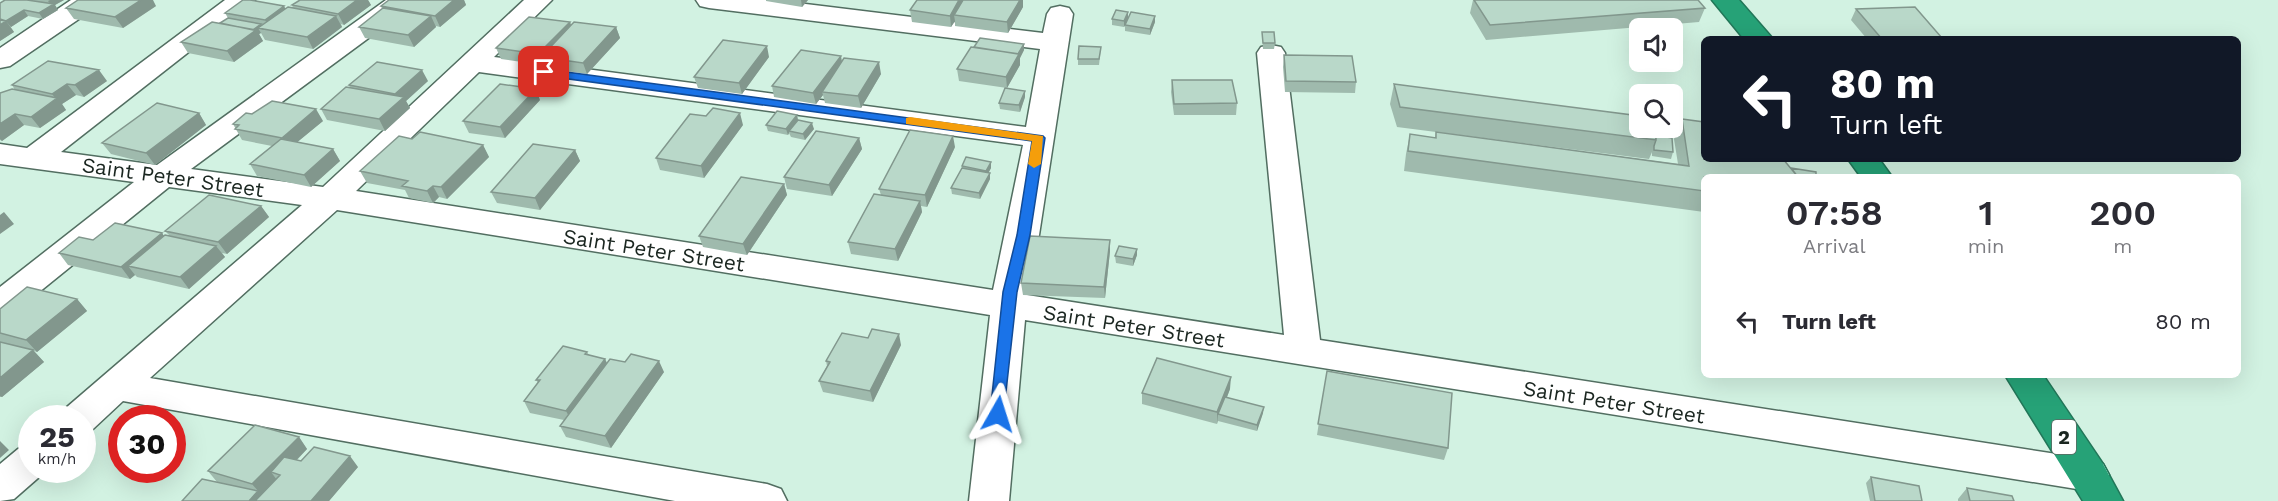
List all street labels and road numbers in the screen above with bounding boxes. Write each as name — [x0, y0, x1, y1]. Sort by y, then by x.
street label: Saint Peter Street — [80, 152, 266, 202]
street label: Saint Peter Street — [562, 223, 747, 277]
street label: Saint Peter Street — [1042, 299, 1227, 353]
street label: Saint Peter Street — [1522, 375, 1707, 429]
road number: 2 — [2052, 420, 2076, 454]

